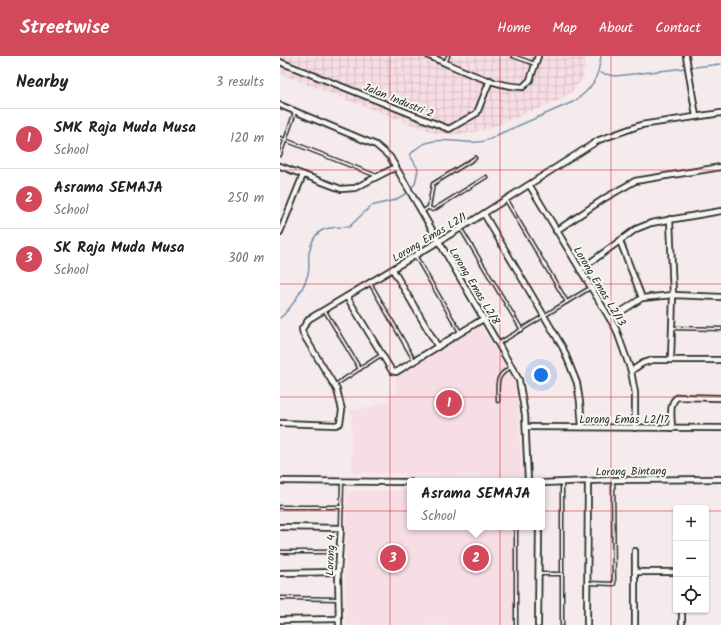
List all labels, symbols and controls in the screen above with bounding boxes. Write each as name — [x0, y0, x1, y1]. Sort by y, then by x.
text: Streetwise — [20, 13, 110, 43]
text: Home — [497, 17, 531, 39]
text: Map — [553, 17, 577, 39]
text: About — [599, 17, 633, 39]
text: Contact — [655, 17, 701, 39]
text: Nearby — [16, 69, 68, 96]
text: 3 results — [216, 72, 264, 93]
street label: Jalan Industri 2 — [361, 79, 437, 123]
text: SMK Raja Muda Musa — [54, 116, 196, 140]
text: 1 — [27, 128, 31, 149]
text: 120 m — [230, 128, 264, 149]
text: School — [54, 140, 89, 161]
text: Asrama SEMAJA — [54, 176, 163, 200]
text: 2 — [25, 188, 33, 209]
text: 250 m — [227, 188, 264, 209]
text: School — [54, 200, 89, 221]
street label: Lorong Emas L2/1 — [389, 208, 470, 267]
text: SK Raja Muda Musa — [54, 236, 185, 260]
street label: Lorong Emas L2/13 — [568, 243, 630, 330]
street label: Lorong Emas L2/8 — [444, 244, 505, 329]
text: 3 — [25, 248, 33, 269]
text: 300 m — [228, 248, 264, 269]
text: School — [54, 260, 89, 281]
your location — [531, 365, 551, 385]
pin: 1 — [436, 388, 462, 418]
street label: Lorong Emas L2/17 — [579, 411, 670, 429]
street label: Lorong Bintang — [595, 462, 667, 482]
popup — [407, 478, 545, 530]
text: Asrama SEMAJA — [421, 482, 531, 506]
map controls — [673, 505, 709, 613]
button: + — [673, 505, 709, 541]
text: School — [421, 506, 456, 527]
street label: Lorong 4 — [321, 534, 341, 576]
button: − — [673, 541, 709, 577]
pin: 3 — [380, 543, 406, 573]
pin: 2 — [463, 543, 489, 573]
button: locate — [673, 577, 709, 613]

